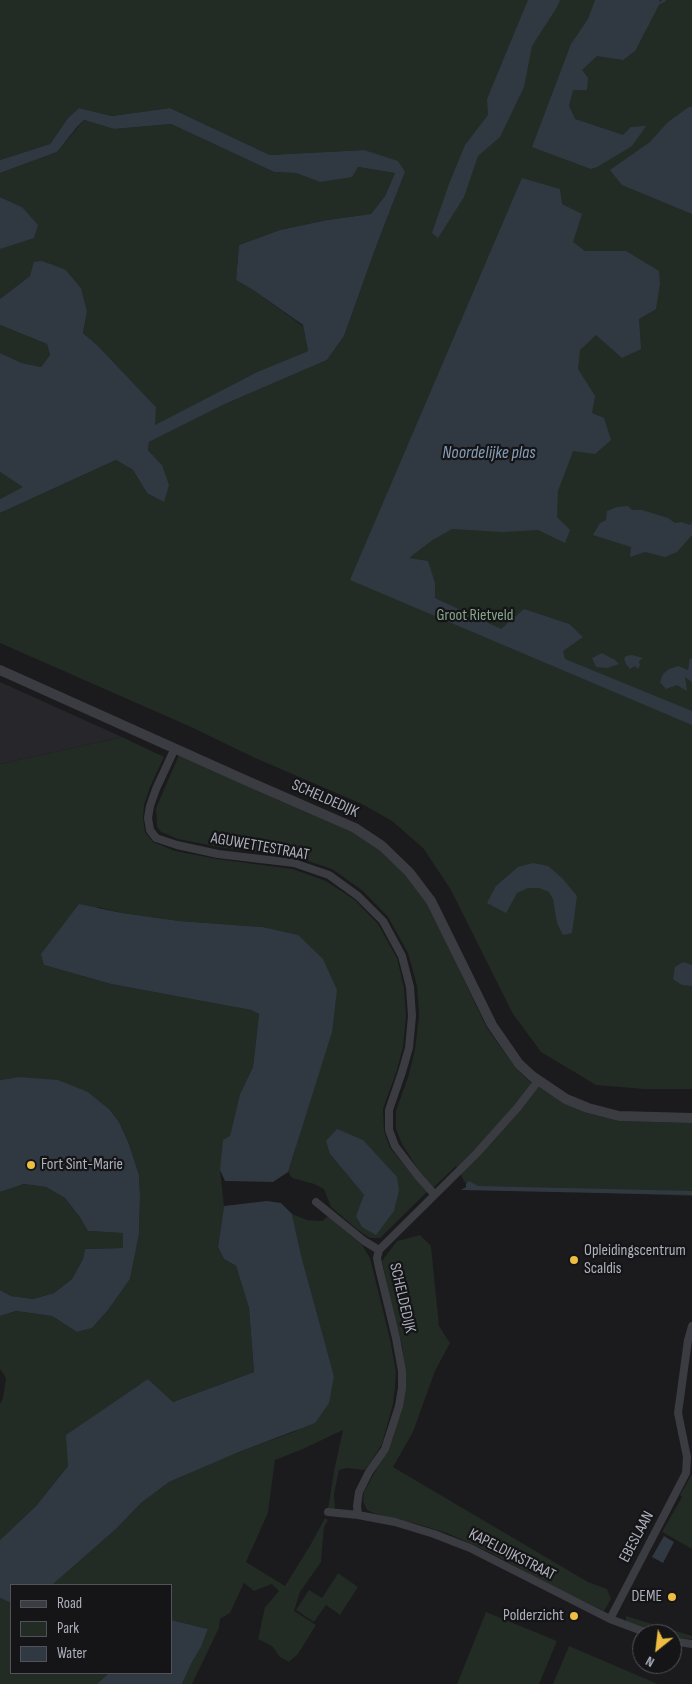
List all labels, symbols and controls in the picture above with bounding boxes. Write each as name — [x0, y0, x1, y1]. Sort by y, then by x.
water label: Noordelijke plas — [442, 442, 536, 464]
park label: Groot Rietveld — [437, 606, 513, 626]
street label: SCHELDEDIJK — [289, 776, 361, 822]
street label: AGUWETTESTRAAT — [209, 829, 311, 865]
place label: Fort Sint-Marie — [41, 1155, 123, 1175]
marker: Fort Sint-Marie — [25, 1159, 37, 1171]
place label: Opleidingscentrum Scaldis — [584, 1241, 686, 1279]
marker: Opleidingscentrum Scaldis — [568, 1254, 580, 1266]
street label: SCHELDEDIJK — [385, 1261, 419, 1335]
street label: EBESLAAN — [616, 1508, 658, 1566]
street label: KAPELDIJKSTRAAT — [465, 1525, 559, 1585]
legend — [10, 1584, 172, 1674]
place label: DEME — [631, 1587, 662, 1607]
marker: DEME — [666, 1591, 678, 1603]
text: Road — [57, 1594, 82, 1613]
place label: Polderzicht — [503, 1606, 564, 1626]
marker: Polderzicht — [568, 1610, 580, 1622]
text: Park — [57, 1619, 79, 1638]
north arrow — [632, 1624, 682, 1674]
text: Water — [57, 1644, 87, 1663]
text: N — [643, 1652, 657, 1671]

